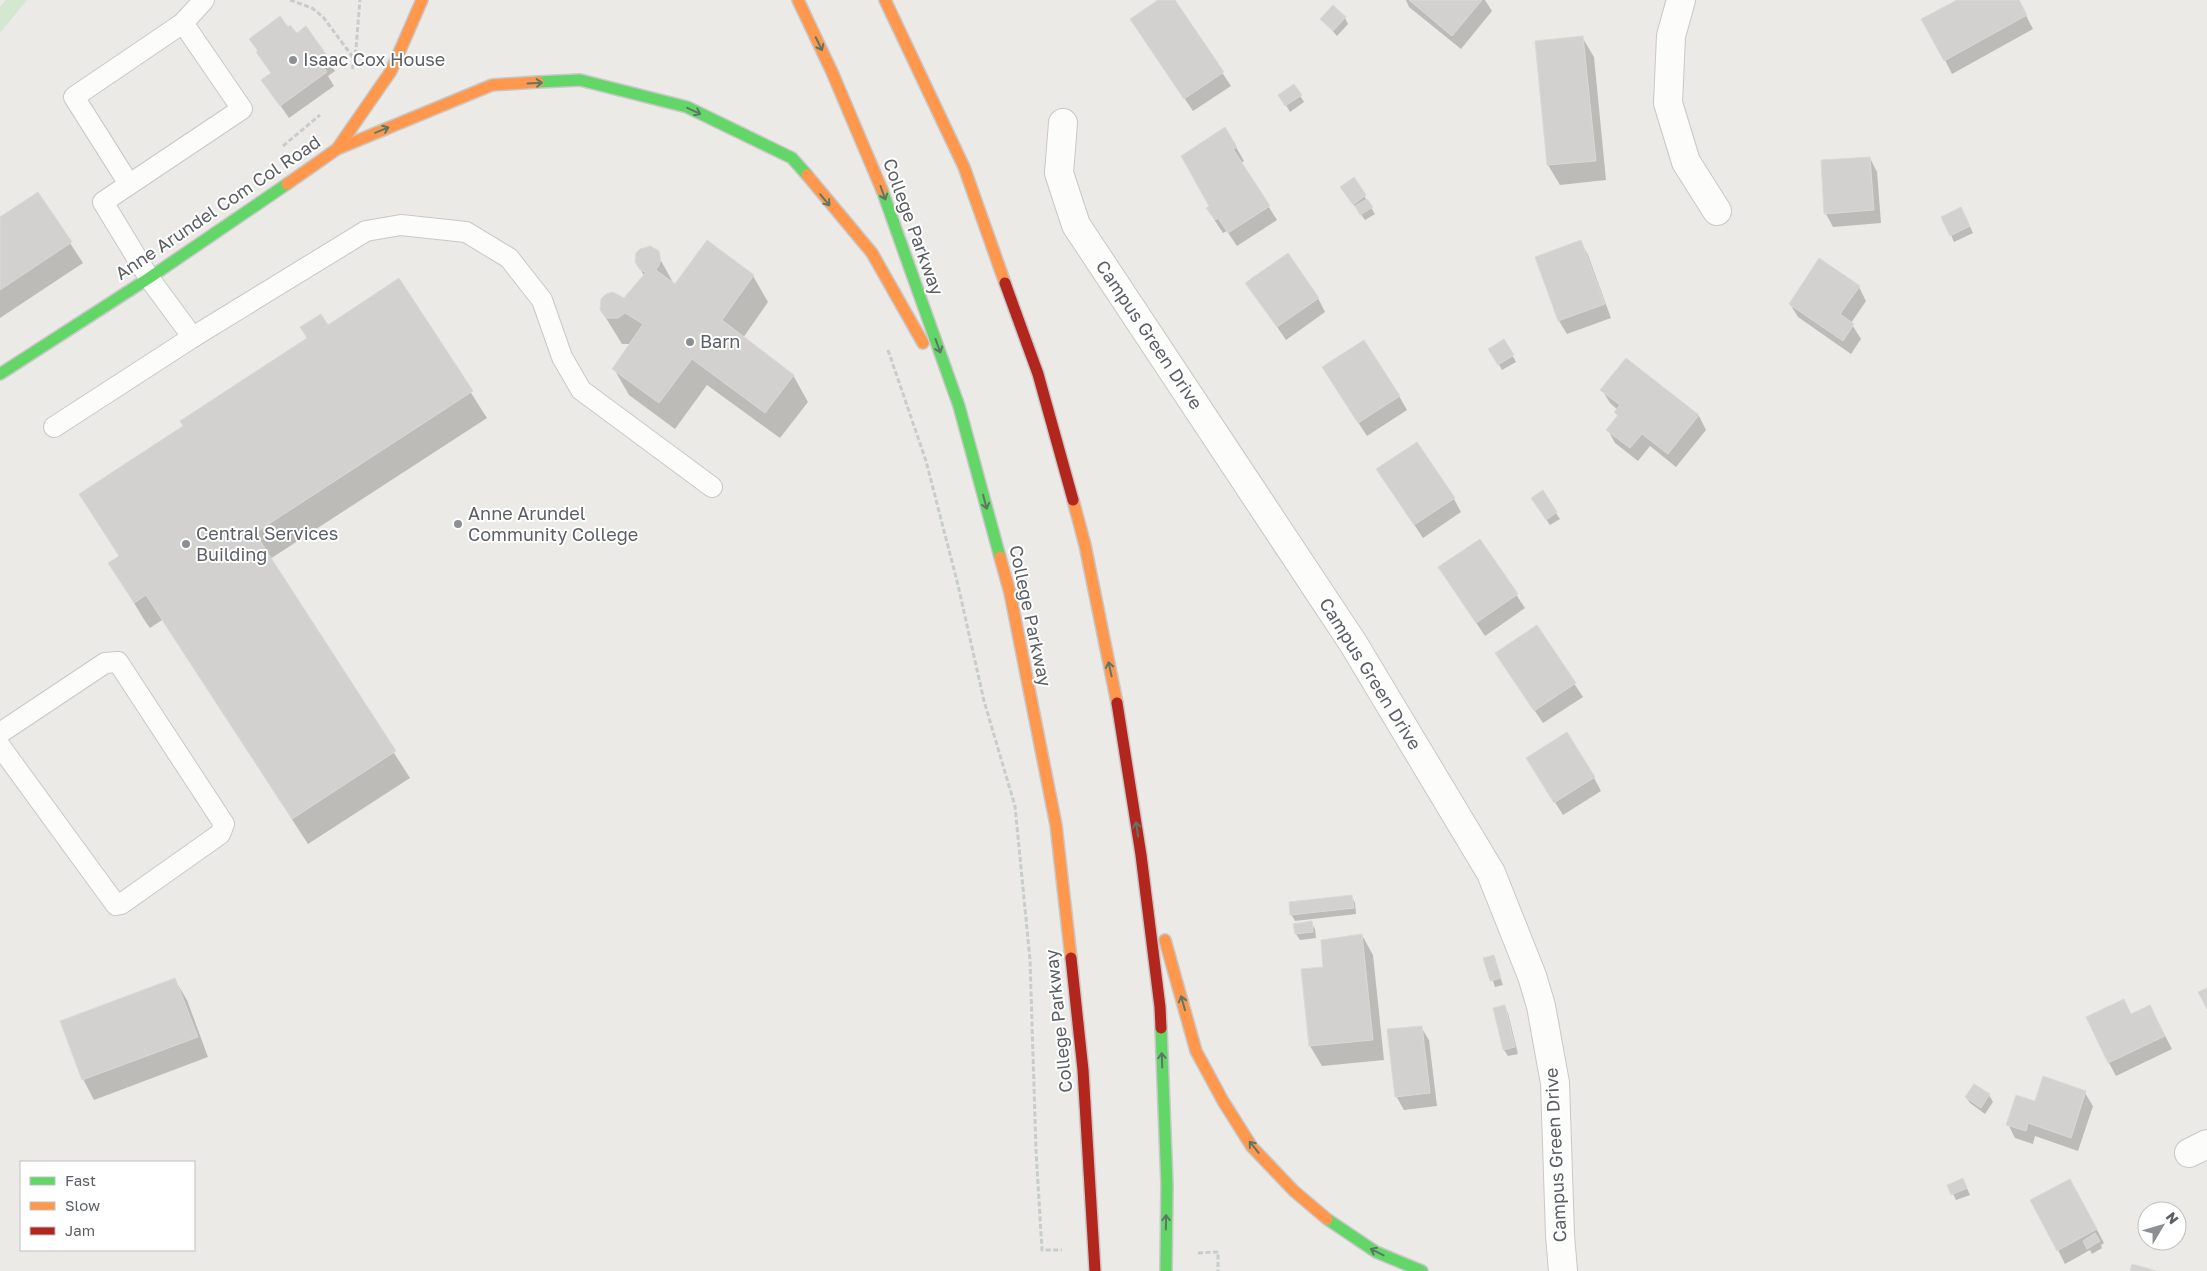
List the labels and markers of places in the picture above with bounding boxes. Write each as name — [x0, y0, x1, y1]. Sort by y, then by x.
place label: Isaac Cox House — [303, 48, 445, 70]
marker: Isaac Cox House — [287, 54, 299, 66]
place label: Barn — [700, 330, 740, 352]
marker: Barn — [684, 336, 696, 348]
place label: Anne Arundel Community College — [468, 502, 638, 545]
marker: Anne Arundel Community College — [452, 518, 464, 530]
place label: Central Services Building — [196, 522, 338, 565]
marker: Central Services Building — [180, 538, 192, 550]

